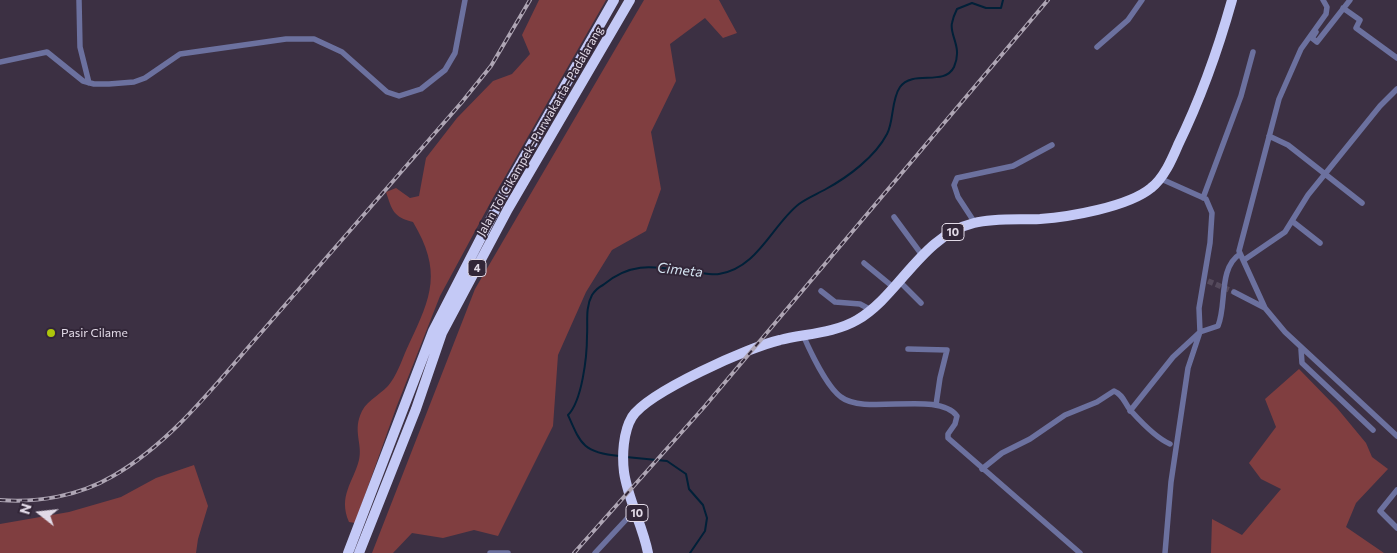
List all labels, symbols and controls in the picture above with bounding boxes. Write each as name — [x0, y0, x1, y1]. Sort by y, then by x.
street label: Jalan Tol Cikampek–Purwakarta–Padalarang — [474, 23, 606, 239]
road number: 10 — [942, 223, 964, 240]
water label: Cimeta — [656, 259, 704, 281]
road number: 4 — [468, 260, 486, 276]
place label: Pasir Cilame — [61, 326, 128, 340]
marker: Pasir Cilame — [45, 327, 57, 339]
north arrow — [15, 488, 65, 538]
text: N — [15, 501, 35, 516]
road number: 10 — [626, 504, 648, 522]

